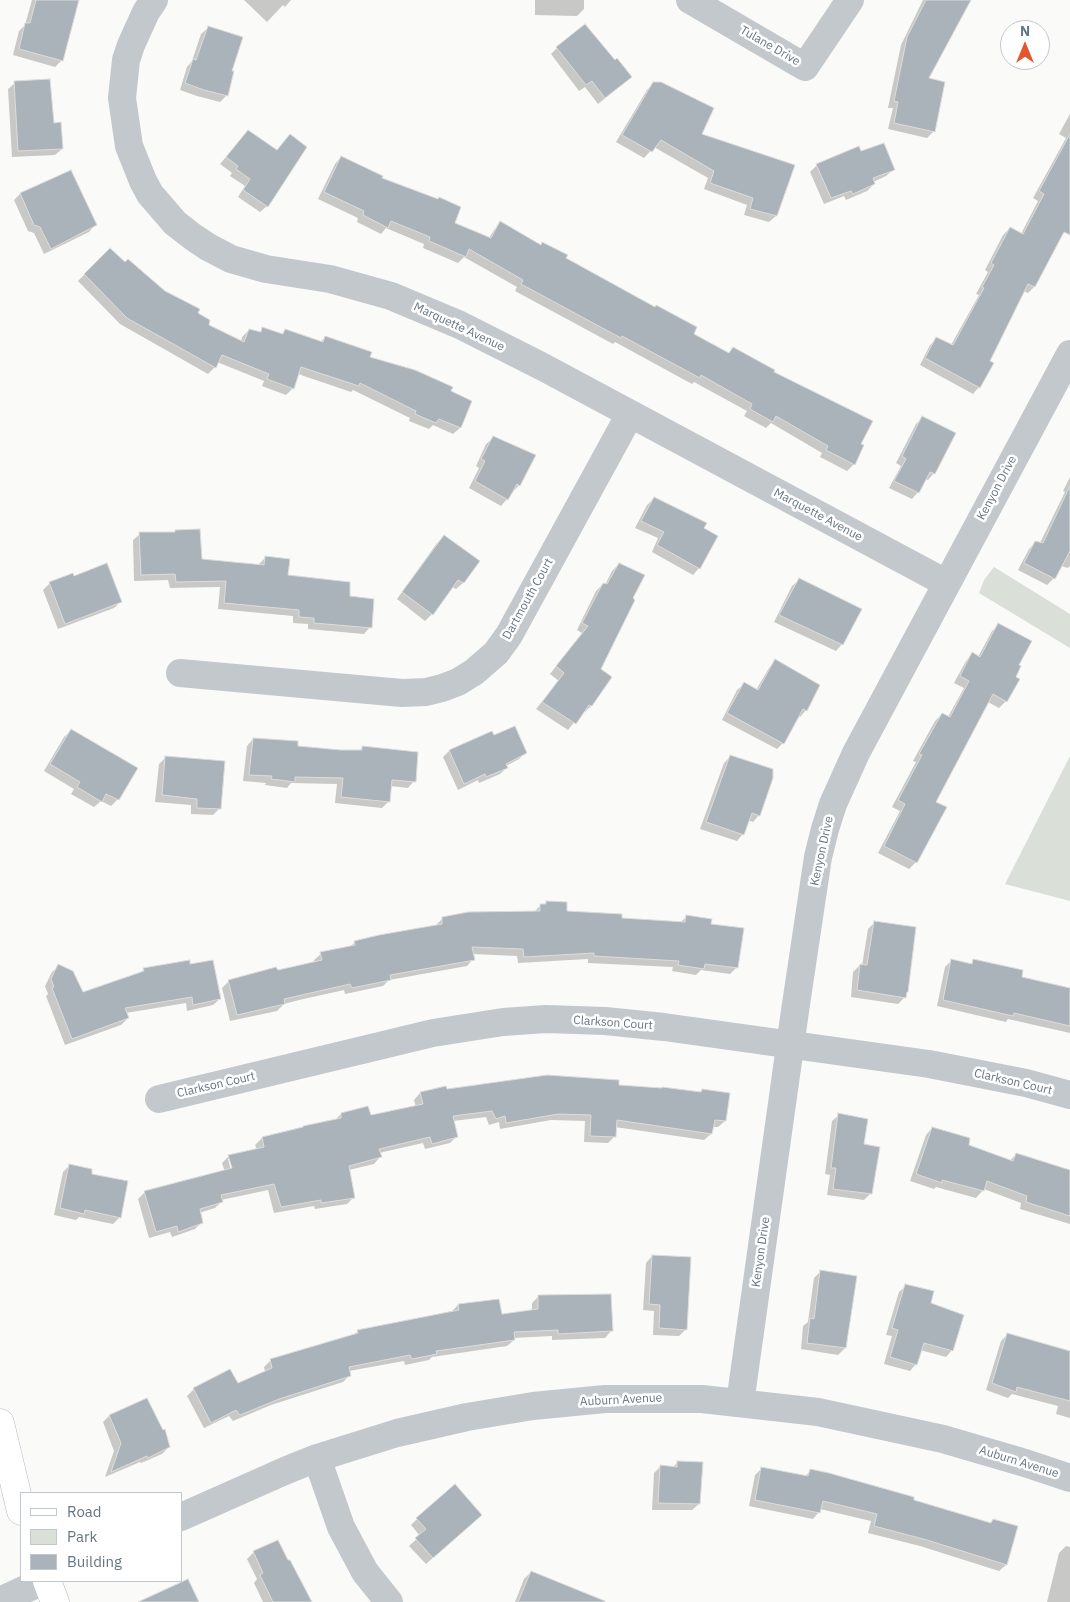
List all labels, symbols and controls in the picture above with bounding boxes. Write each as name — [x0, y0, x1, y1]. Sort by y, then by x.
north arrow — [1000, 20, 1050, 70]
text: N — [1020, 22, 1030, 40]
street label: Tulane Drive — [737, 23, 803, 69]
street label: Marquette Avenue — [411, 300, 507, 354]
street label: Kenyon Drive — [974, 453, 1020, 523]
street label: Marquette Avenue — [771, 485, 865, 545]
street label: Dartmouth Court — [500, 556, 556, 642]
street label: Kenyon Drive — [808, 815, 836, 887]
street label: Clarkson Court — [573, 1013, 653, 1033]
street label: Clarkson Court — [973, 1066, 1053, 1098]
street label: Clarkson Court — [176, 1069, 256, 1101]
street label: Kenyon Drive — [749, 1216, 773, 1288]
street label: Auburn Avenue — [579, 1391, 663, 1409]
street label: Auburn Avenue — [977, 1443, 1061, 1481]
legend — [20, 1492, 182, 1582]
text: Road — [67, 1502, 102, 1521]
text: Park — [67, 1527, 97, 1546]
text: Building — [67, 1552, 122, 1571]

